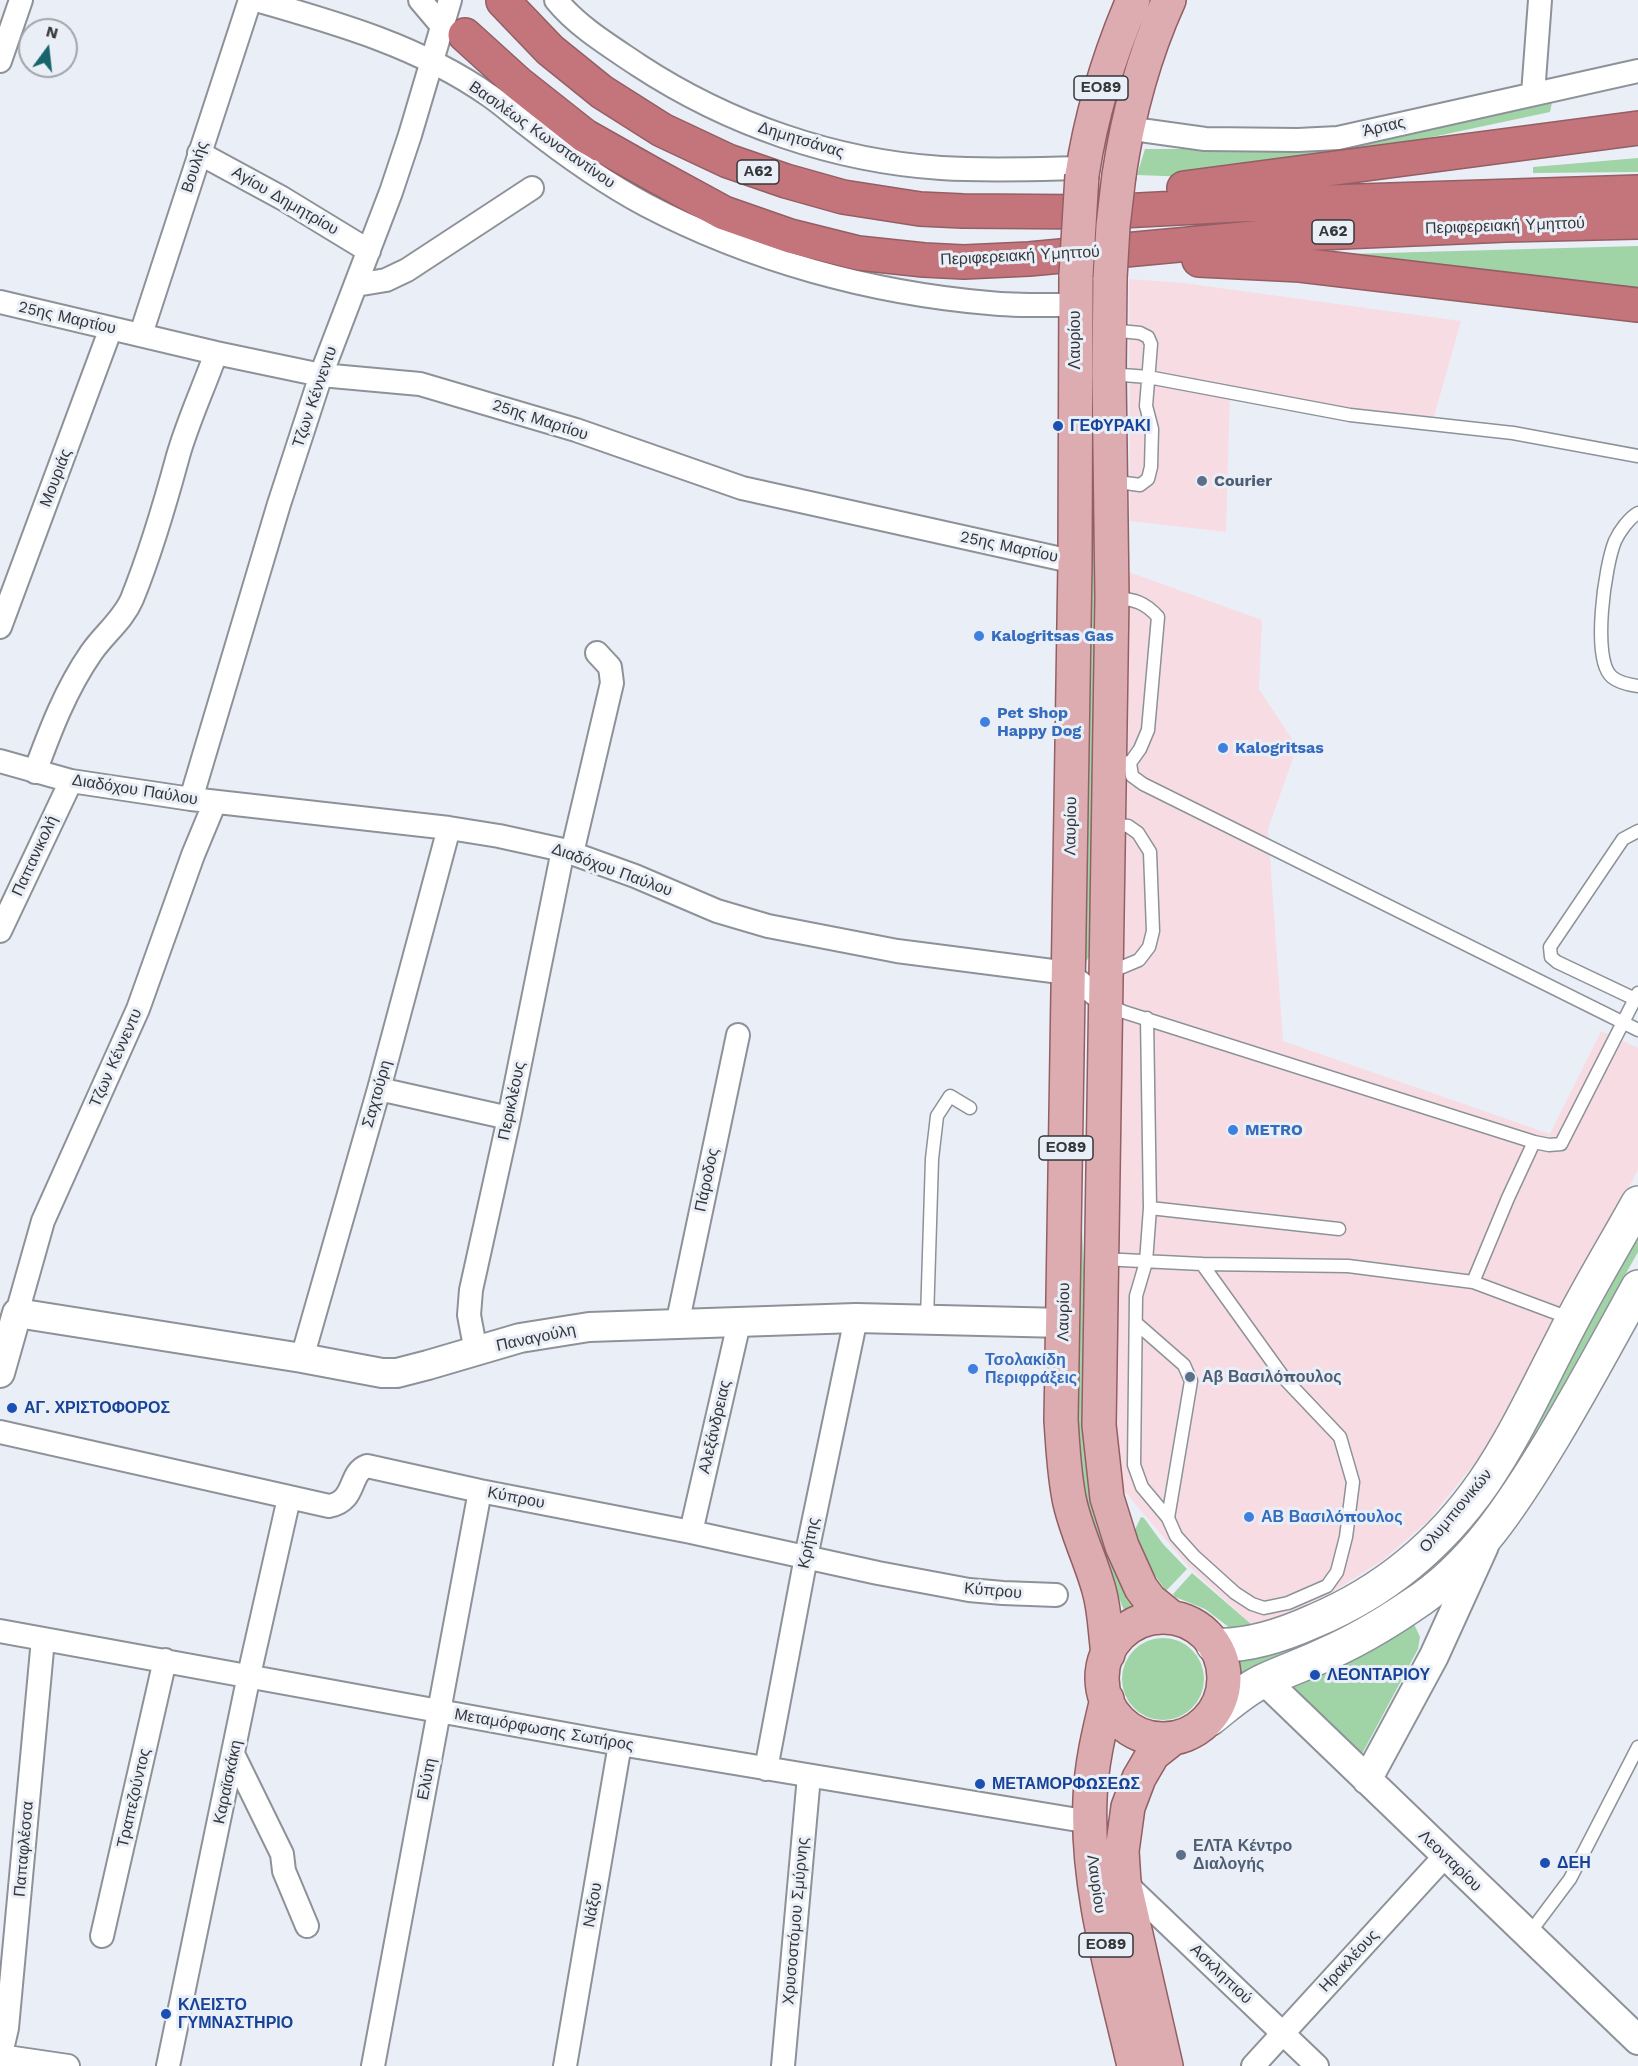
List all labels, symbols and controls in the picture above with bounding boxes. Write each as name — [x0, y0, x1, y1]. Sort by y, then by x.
north arrow — [18, 18, 78, 78]
text: N — [44, 21, 60, 43]
road number: ΕΟ89 — [1074, 76, 1128, 100]
street label: Βασιλέως Κωνσταντίνου — [465, 77, 619, 193]
street label: Άρτας — [1361, 113, 1407, 141]
street label: Δημητσάνας — [756, 118, 846, 162]
street label: Βουλής — [178, 139, 212, 195]
road number: Α62 — [737, 160, 779, 184]
street label: Αγίου Δημητρίου — [228, 163, 342, 239]
street label: Περιφερειακή Υμηττού — [1425, 214, 1585, 238]
road number: Α62 — [1312, 220, 1354, 244]
street label: Περιφερειακή Υμηττού — [940, 242, 1100, 270]
street label: 25ης Μαρτίου — [16, 297, 118, 339]
street label: Λαυρίου — [1065, 311, 1085, 369]
street label: Τζων Κέννεντυ — [289, 344, 341, 450]
street label: 25ης Μαρτίου — [490, 395, 590, 445]
place label: ΓΕΦΥΡΑΚΙ — [1070, 416, 1151, 436]
marker: ΓΕΦΥΡΑΚΙ — [1051, 419, 1065, 433]
street label: Μουριάς — [36, 446, 76, 510]
place label: Courier — [1214, 471, 1272, 491]
marker: Courier — [1195, 474, 1209, 488]
street label: 25ης Μαρτίου — [958, 527, 1060, 567]
place label: Kalogritsas Gas — [991, 626, 1114, 646]
marker: Kalogritsas Gas — [972, 629, 986, 643]
place label: Pet Shop Happy Dog — [997, 703, 1081, 741]
marker: Pet Shop Happy Dog — [978, 715, 992, 729]
place label: Kalogritsas — [1235, 738, 1324, 758]
marker: Kalogritsas — [1216, 741, 1230, 755]
street label: Διαδόχου Παύλου — [71, 771, 199, 809]
street label: Λαυρίου — [1061, 796, 1081, 856]
street label: Παπανικολή — [8, 813, 62, 899]
street label: Διαδόχου Παύλου — [549, 839, 675, 901]
street label: Τζων Κέννεντυ — [86, 1006, 146, 1110]
street label: Σαχτούρη — [358, 1058, 396, 1130]
street label: Περικλέους — [494, 1060, 530, 1142]
place label: METRO — [1245, 1120, 1303, 1140]
marker: METRO — [1226, 1123, 1240, 1137]
road number: ΕΟ89 — [1039, 1136, 1093, 1160]
street label: Πάροδος — [691, 1147, 723, 1213]
street label: Λαυρίου — [1054, 1282, 1074, 1342]
street label: Παναγούλη — [495, 1320, 577, 1356]
place label: Τσολακίδη Περιφράξεις — [985, 1350, 1077, 1388]
marker: Τσολακίδη Περιφράξεις — [966, 1362, 980, 1376]
place label: Αβ Βασιλόπουλος — [1202, 1367, 1342, 1387]
marker: Αβ Βασιλόπουλος — [1183, 1370, 1197, 1384]
street label: Αλεξάνδρειας — [695, 1378, 735, 1476]
place label: ΑΓ. ΧΡΙΣΤΟΦΟΡΟΣ — [24, 1398, 170, 1418]
marker: ΑΓ. ΧΡΙΣΤΟΦΟΡΟΣ — [5, 1401, 19, 1415]
street label: Ολυμπιονικών — [1416, 1465, 1496, 1557]
street label: Κύπρου — [486, 1483, 546, 1513]
place label: ΑΒ Βασιλόπουλος — [1261, 1507, 1402, 1527]
marker: ΑΒ Βασιλόπουλος — [1242, 1510, 1256, 1524]
street label: Κρήτης — [794, 1516, 824, 1570]
street label: Κύπρου — [963, 1579, 1023, 1603]
place label: ΛΕΟΝΤΑΡΙΟΥ — [1327, 1665, 1430, 1685]
marker: ΛΕΟΝΤΑΡΙΟΥ — [1308, 1668, 1322, 1682]
street label: Μεταμόρφωσης Σωτήρος — [453, 1705, 635, 1755]
street label: Καραϊσκάκη — [210, 1738, 246, 1826]
street label: Τραπεζούντος — [113, 1746, 155, 1850]
street label: Ελύτη — [414, 1756, 440, 1802]
place label: ΜΕΤΑΜΟΡΦΩΣΕΩΣ — [992, 1774, 1140, 1794]
marker: ΜΕΤΑΜΟΡΦΩΣΕΩΣ — [973, 1777, 987, 1791]
street label: Παπαφλέσσα — [10, 1800, 38, 1898]
street label: Λεονταρίου — [1414, 1826, 1486, 1896]
place label: ΕΛΤΑ Κέντρο Διαλογής — [1193, 1836, 1292, 1874]
street label: Χρυσοστόμου Σμύρνης — [779, 1837, 813, 2005]
marker: ΕΛΤΑ Κέντρο Διαλογής — [1174, 1848, 1188, 1862]
street label: Λαυρίου — [1082, 1853, 1110, 1915]
place label: ΔΕΗ — [1557, 1853, 1591, 1873]
marker: ΔΕΗ — [1538, 1856, 1552, 1870]
street label: Νάξου — [580, 1881, 606, 1929]
street label: Ηρακλέους — [1315, 1926, 1383, 1996]
road number: ΕΟ89 — [1079, 1933, 1133, 1957]
street label: Ασκληπιού — [1186, 1940, 1256, 2008]
place label: ΚΛΕΙΣΤΟ ΓΥΜΝΑΣΤΗΡΙΟ — [178, 1995, 293, 2033]
marker: ΚΛΕΙΣΤΟ ΓΥΜΝΑΣΤΗΡΙΟ — [159, 2007, 173, 2021]

